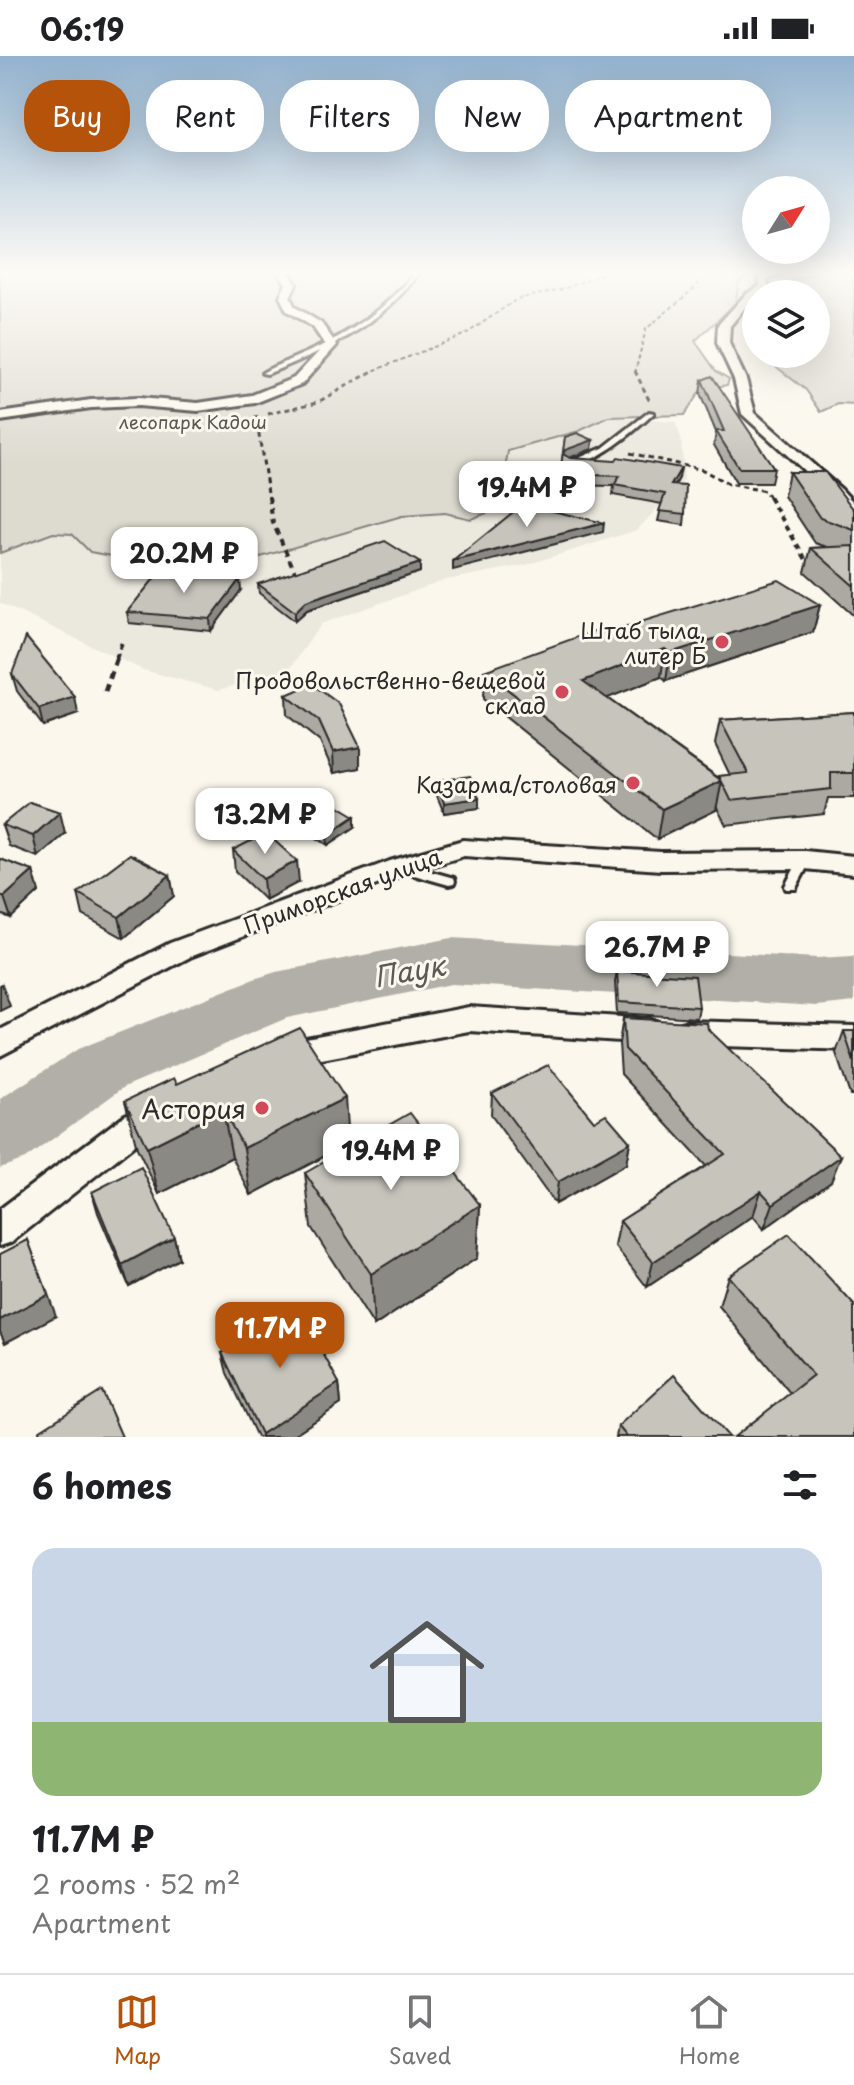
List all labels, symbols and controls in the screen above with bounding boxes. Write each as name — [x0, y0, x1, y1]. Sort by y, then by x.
text: 06:19 — [40, 6, 124, 51]
chip: Buy — [24, 80, 130, 152]
chip: Rent — [146, 80, 264, 152]
chip: Filters — [280, 80, 419, 152]
chip: New — [435, 80, 549, 152]
chip: Apartment — [565, 80, 771, 152]
north arrow — [742, 176, 830, 264]
map controls — [742, 176, 830, 368]
button: layers — [742, 280, 830, 368]
park label: лесопарк Кадош — [118, 408, 267, 435]
pin: 19.4M ₽ — [453, 461, 601, 529]
text: 19.4M ₽ — [477, 467, 577, 506]
pin: 20.2M ₽ — [110, 527, 258, 595]
text: 20.2M ₽ — [129, 533, 239, 572]
place label: Штаб тыла, литер Б — [580, 613, 706, 671]
marker: Штаб тыла, литер Б — [713, 633, 731, 651]
place label: Продовольственно-вещевой склад — [235, 663, 546, 721]
marker: Продовольственно-вещевой склад — [553, 683, 571, 701]
place label: Казарма/столовая — [416, 767, 617, 800]
marker: Казарма/столовая — [624, 774, 642, 792]
pin: 13.2M ₽ — [191, 788, 339, 856]
text: 13.2M ₽ — [213, 794, 317, 833]
street label: Приморская улица — [238, 839, 446, 941]
pin: 26.7M ₽ — [583, 921, 731, 989]
text: 26.7M ₽ — [604, 927, 710, 966]
water label: Паук — [370, 942, 450, 997]
place label: Астория — [142, 1089, 246, 1128]
marker: Астория — [253, 1099, 271, 1117]
pin: 19.4M ₽ — [317, 1124, 465, 1192]
text: 19.4M ₽ — [341, 1130, 441, 1169]
pin: 11.7M ₽ — [206, 1302, 354, 1370]
text: 11.7M ₽ — [233, 1308, 327, 1347]
text: 6 homes — [32, 1459, 172, 1511]
icon: filters — [778, 1463, 822, 1507]
icon: home — [355, 1600, 499, 1744]
text: 11.7M ₽ — [32, 1812, 154, 1864]
text: 2 rooms · 52 m² — [32, 1864, 240, 1903]
text: Apartment — [32, 1903, 171, 1942]
tab: Map — [114, 1990, 161, 2071]
tab: Saved — [389, 1990, 451, 2071]
tab: Home — [679, 1990, 740, 2071]

